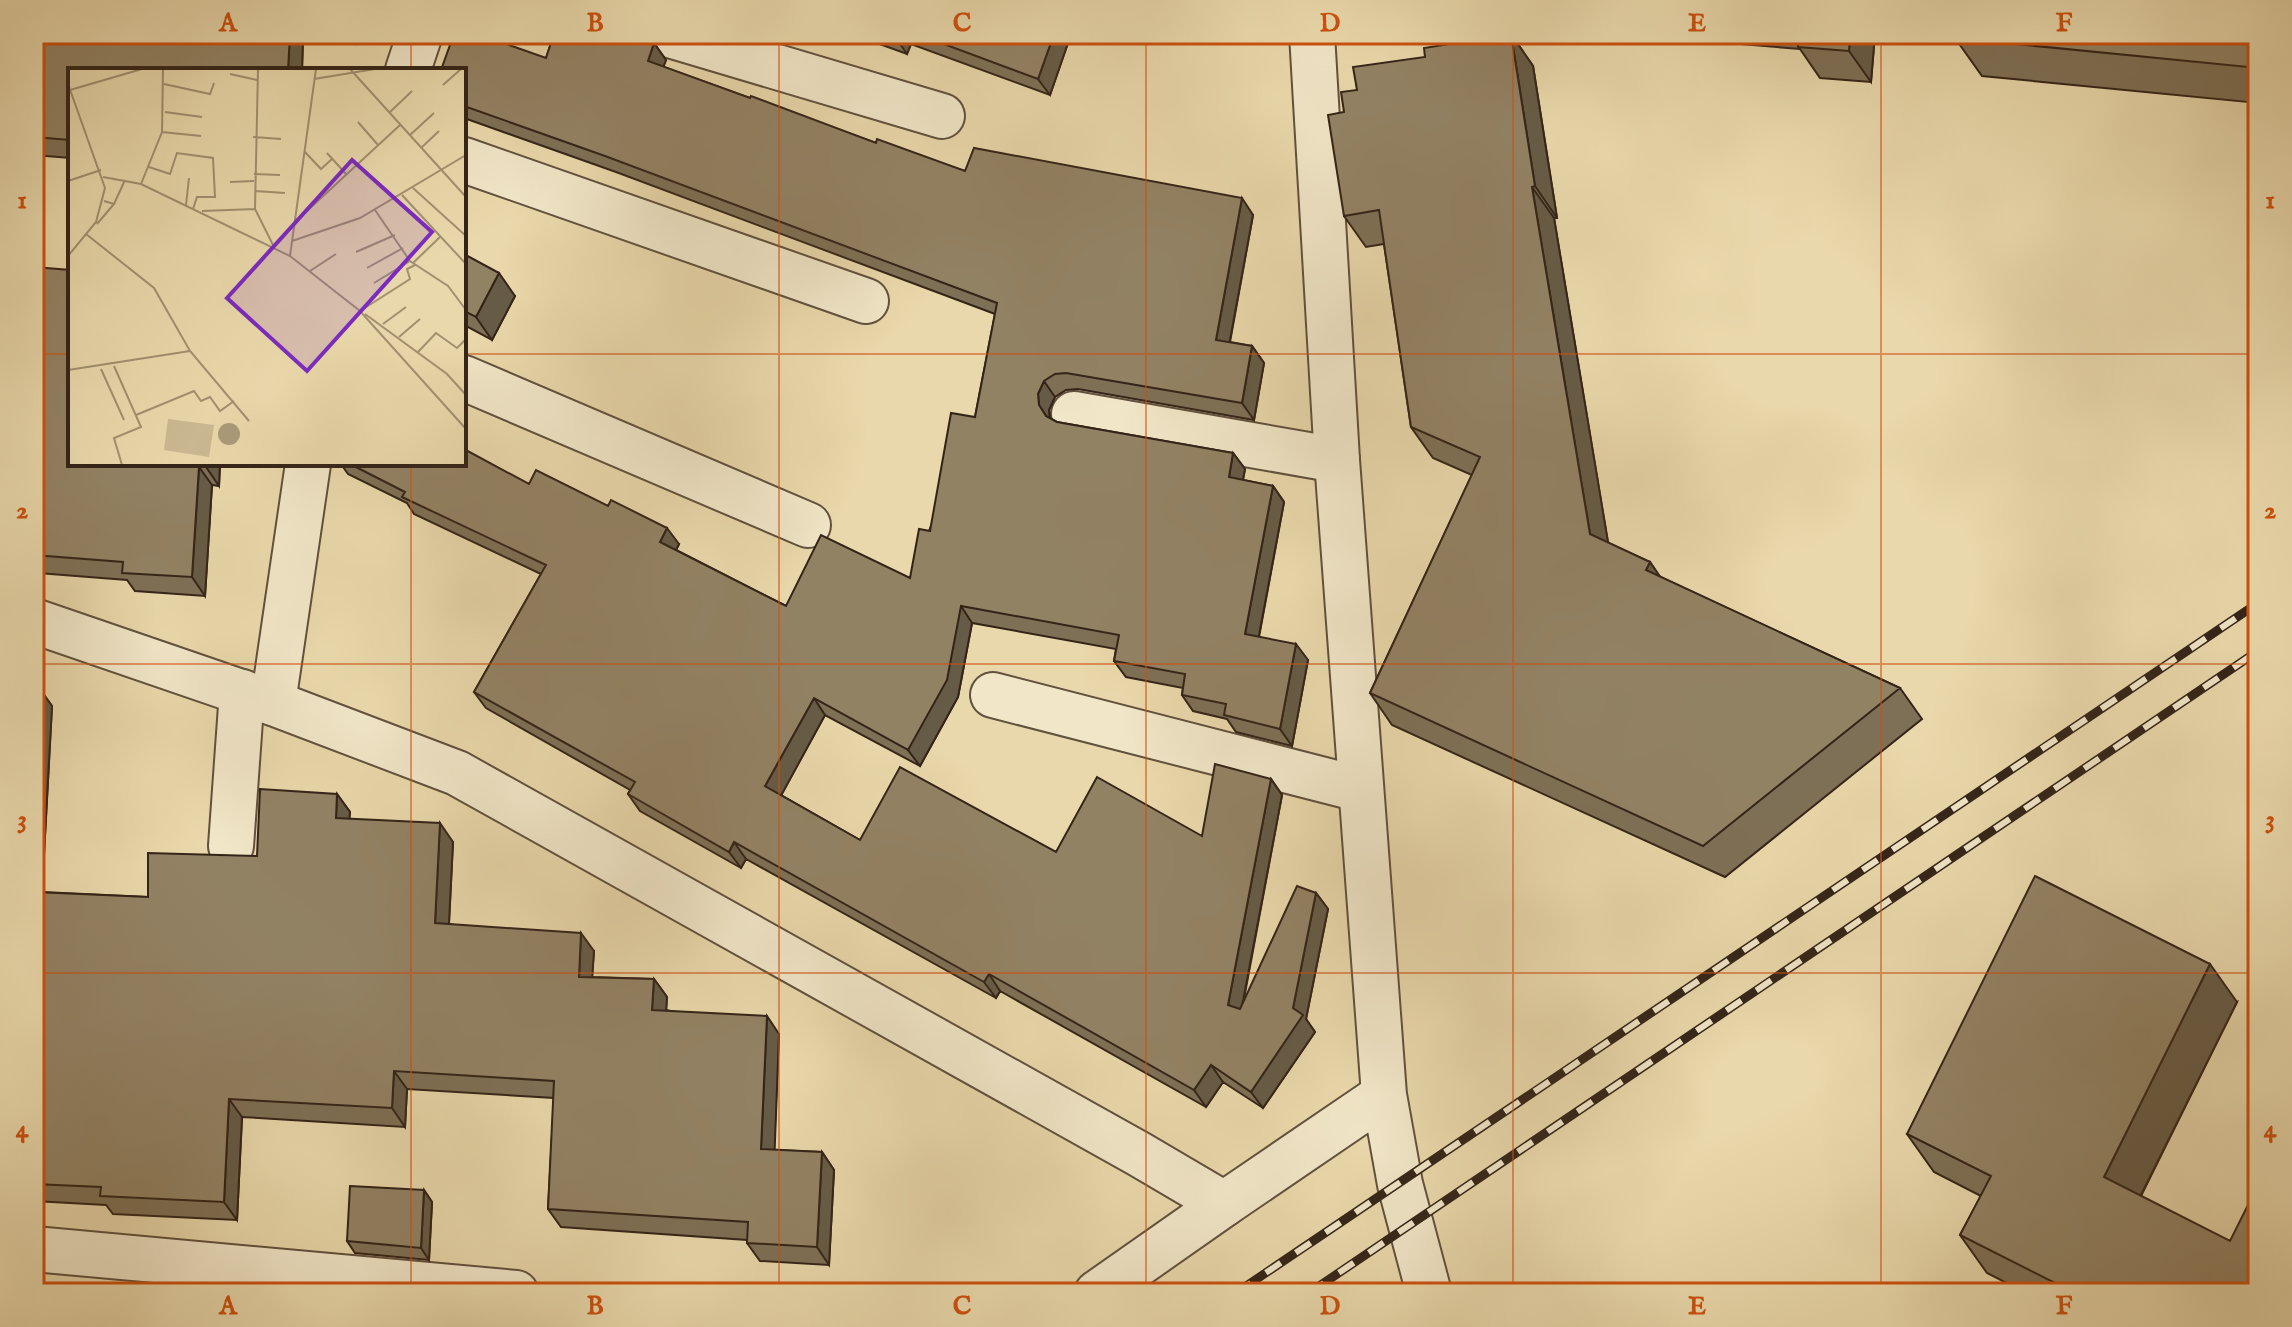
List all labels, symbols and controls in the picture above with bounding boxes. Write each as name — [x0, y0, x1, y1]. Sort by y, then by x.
text: A — [218, 7, 238, 40]
text: B — [586, 7, 604, 40]
text: C — [953, 7, 972, 40]
text: D — [1320, 7, 1341, 40]
text: E — [1688, 7, 1706, 40]
text: F — [2056, 7, 2073, 40]
inset map — [68, 68, 466, 466]
text: 1 — [17, 184, 27, 217]
text: 1 — [2265, 184, 2275, 217]
text: 2 — [16, 494, 28, 527]
text: 2 — [2264, 494, 2276, 527]
text: 3 — [17, 803, 27, 836]
text: 3 — [2265, 803, 2275, 836]
text: 4 — [16, 1113, 30, 1146]
text: 4 — [2264, 1113, 2278, 1146]
text: A — [218, 1290, 238, 1323]
text: B — [586, 1290, 604, 1323]
text: C — [953, 1290, 972, 1323]
text: D — [1320, 1290, 1341, 1323]
text: E — [1688, 1290, 1706, 1323]
text: F — [2056, 1290, 2073, 1323]

